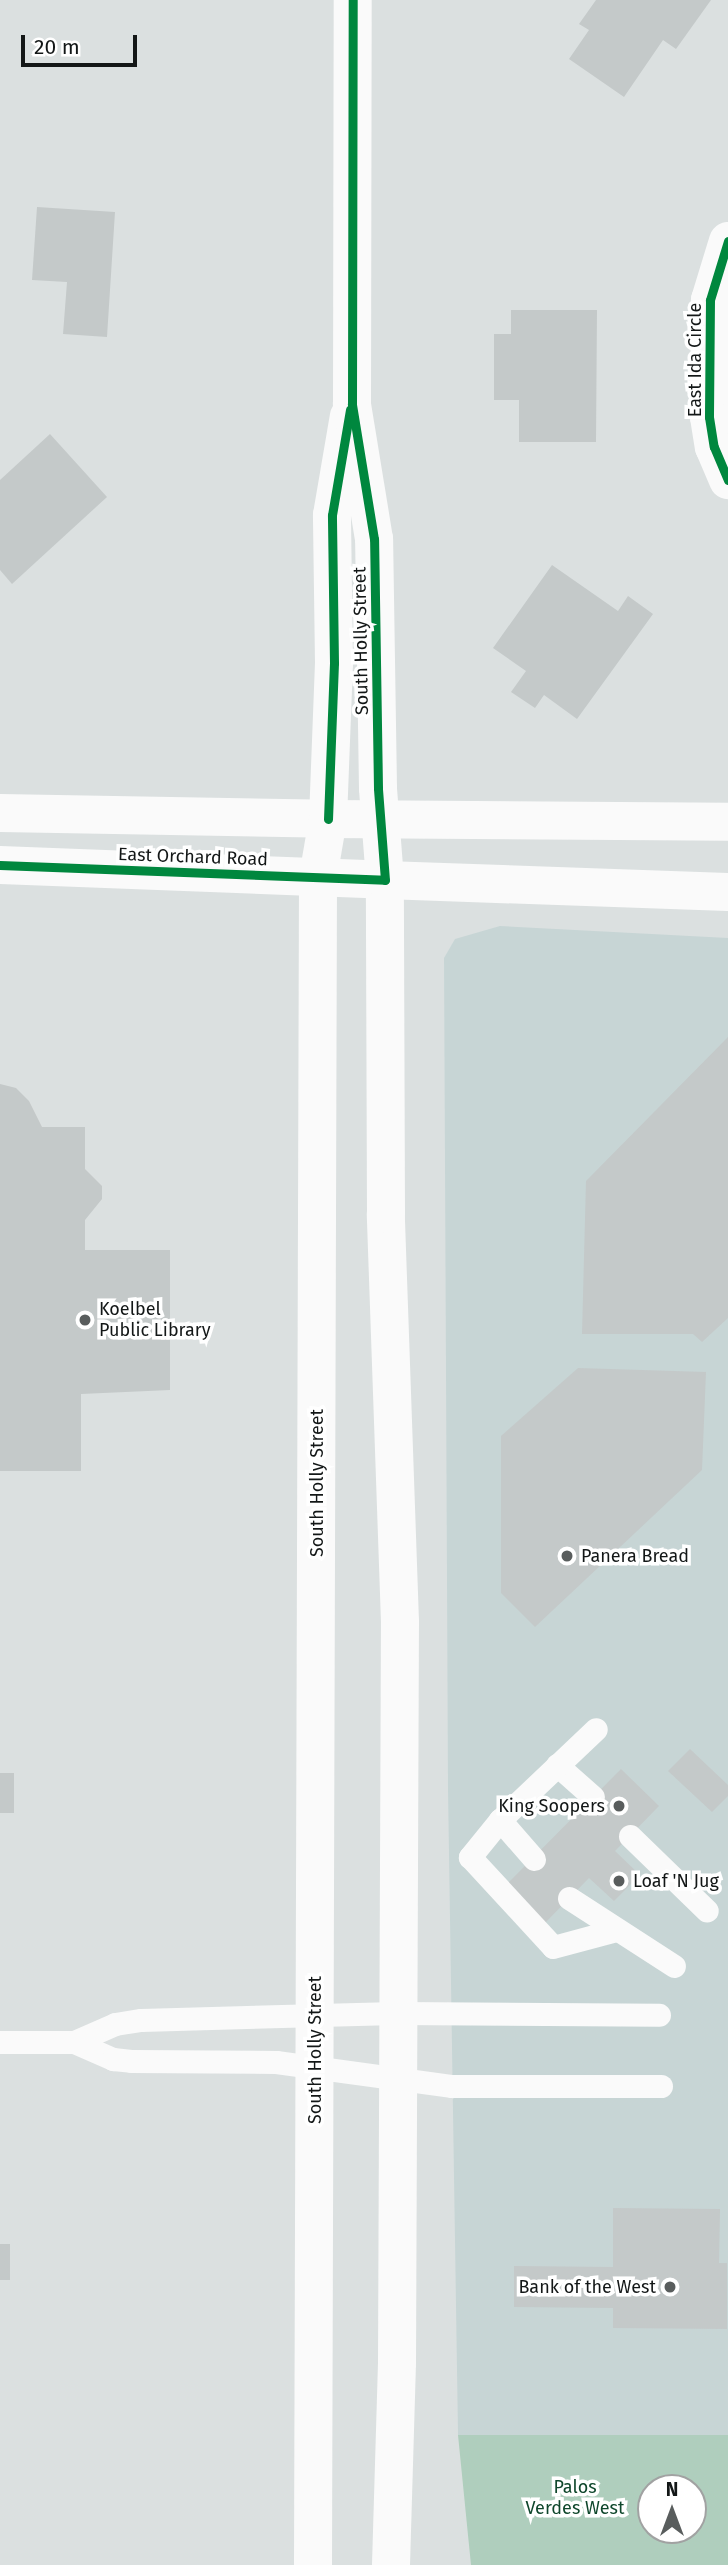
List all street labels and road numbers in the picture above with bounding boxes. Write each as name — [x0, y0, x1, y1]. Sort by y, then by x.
street label: East Ida Circle — [684, 303, 706, 417]
street label: South Holly Street — [349, 567, 373, 715]
street label: East Orchard Road — [118, 844, 268, 870]
street label: South Holly Street — [306, 1409, 328, 1557]
street label: South Holly Street — [304, 1976, 326, 2124]

